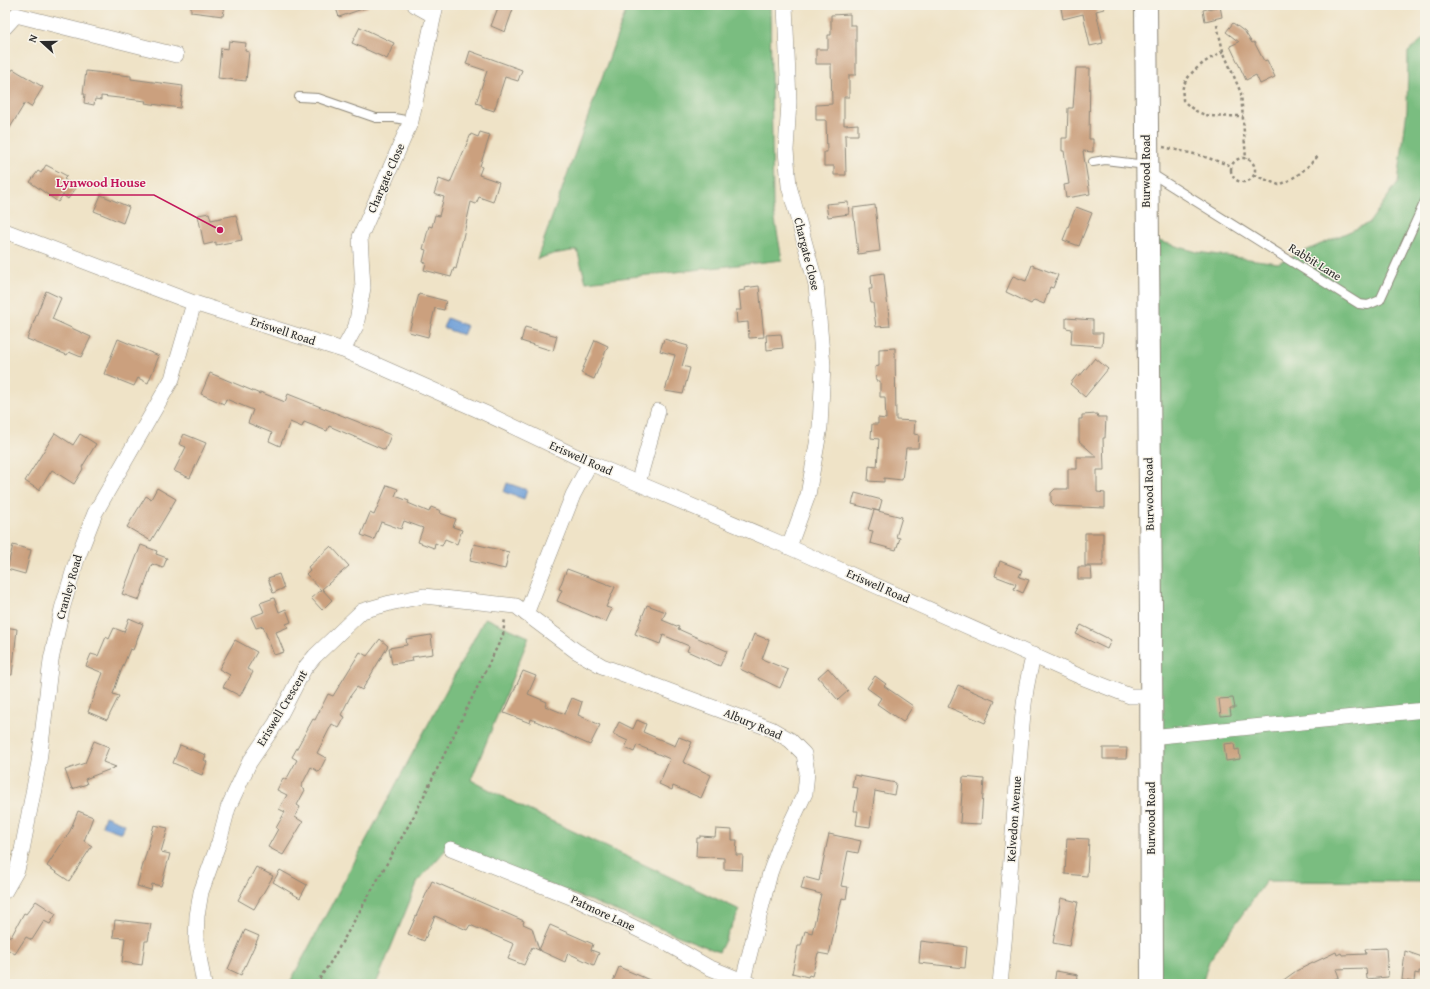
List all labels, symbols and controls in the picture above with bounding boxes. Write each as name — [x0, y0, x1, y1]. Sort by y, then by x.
north arrow — [22, 22, 62, 62]
text: N — [24, 32, 42, 45]
street label: Burwood Road — [1137, 134, 1154, 207]
street label: Chargate Close — [363, 140, 409, 215]
callout: Lynwood House — [49, 170, 154, 195]
text: Lynwood House — [56, 173, 146, 192]
street label: Chargate Close — [790, 216, 825, 292]
street label: Rabbit Lane — [1286, 239, 1345, 285]
street label: Eriswell Road — [248, 312, 318, 349]
street label: Eriswell Road — [547, 436, 616, 479]
street label: Burwood Road — [1139, 457, 1158, 531]
street label: Cranley Road — [51, 552, 86, 621]
street label: Eriswell Road — [844, 564, 913, 607]
street label: Eriswell Crescent — [252, 666, 311, 749]
street label: Albury Road — [721, 704, 786, 744]
street label: Kelvedon Avenue — [1002, 775, 1025, 863]
street label: Burwood Road — [1142, 781, 1159, 854]
street label: Patmore Lane — [568, 890, 638, 935]

